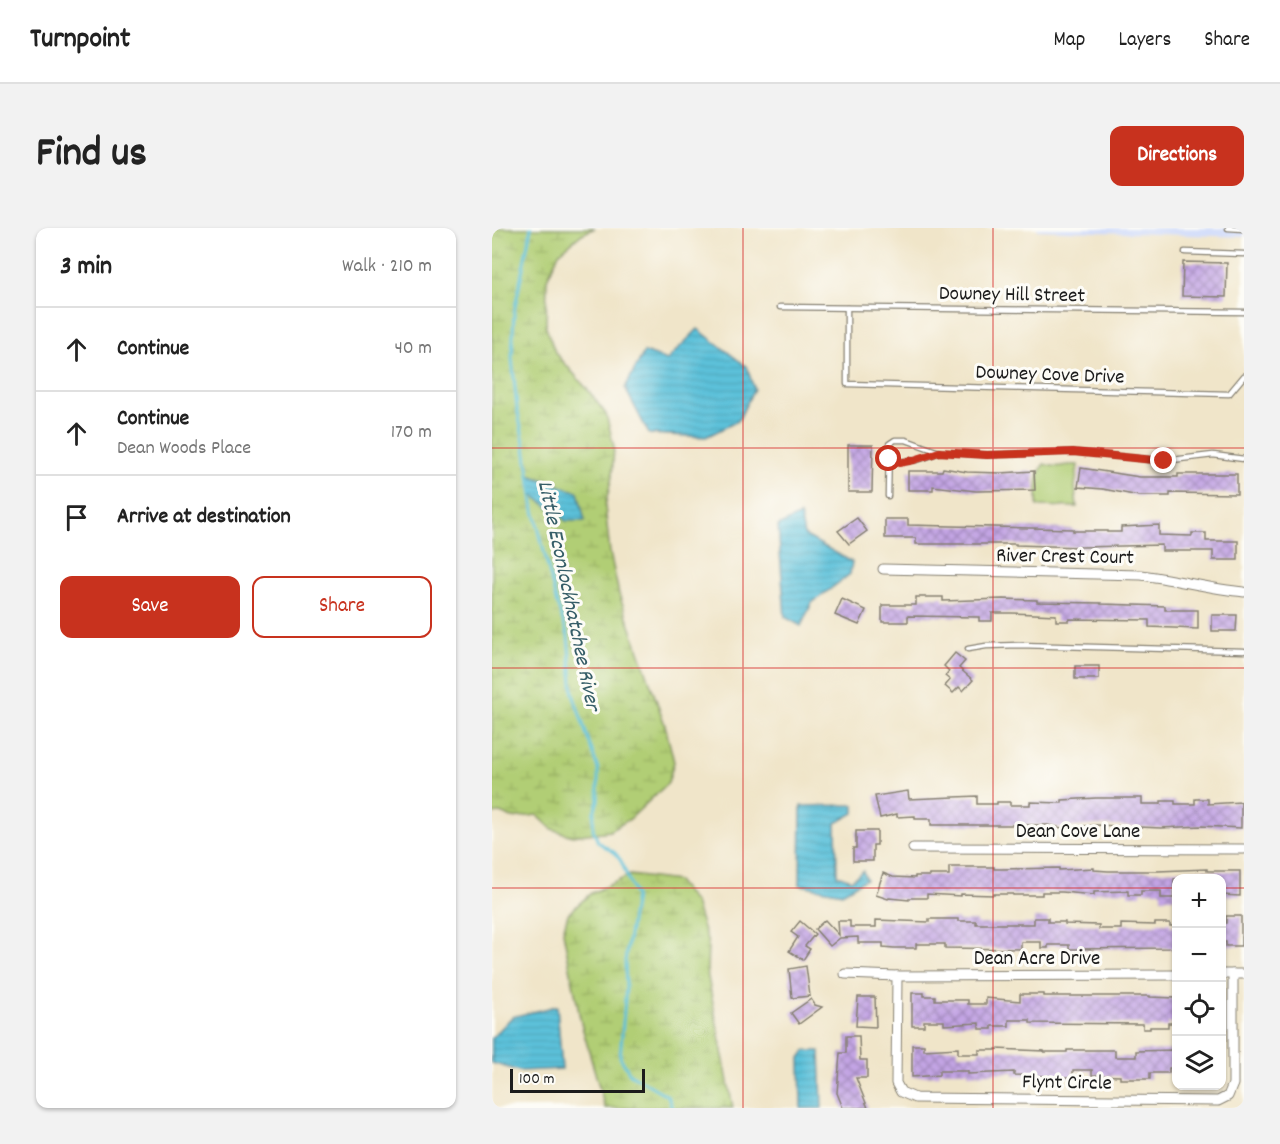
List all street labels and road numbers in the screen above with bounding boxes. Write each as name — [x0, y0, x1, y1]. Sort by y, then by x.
street label: Downey Hill Street — [939, 280, 1086, 312]
street label: Downey Cove Drive — [975, 358, 1125, 394]
street label: River Crest Court — [996, 542, 1134, 574]
street label: Dean Cove Lane — [1016, 818, 1140, 848]
street label: Dean Acre Drive — [974, 945, 1100, 975]
street label: Flynt Circle — [1022, 1068, 1112, 1100]

